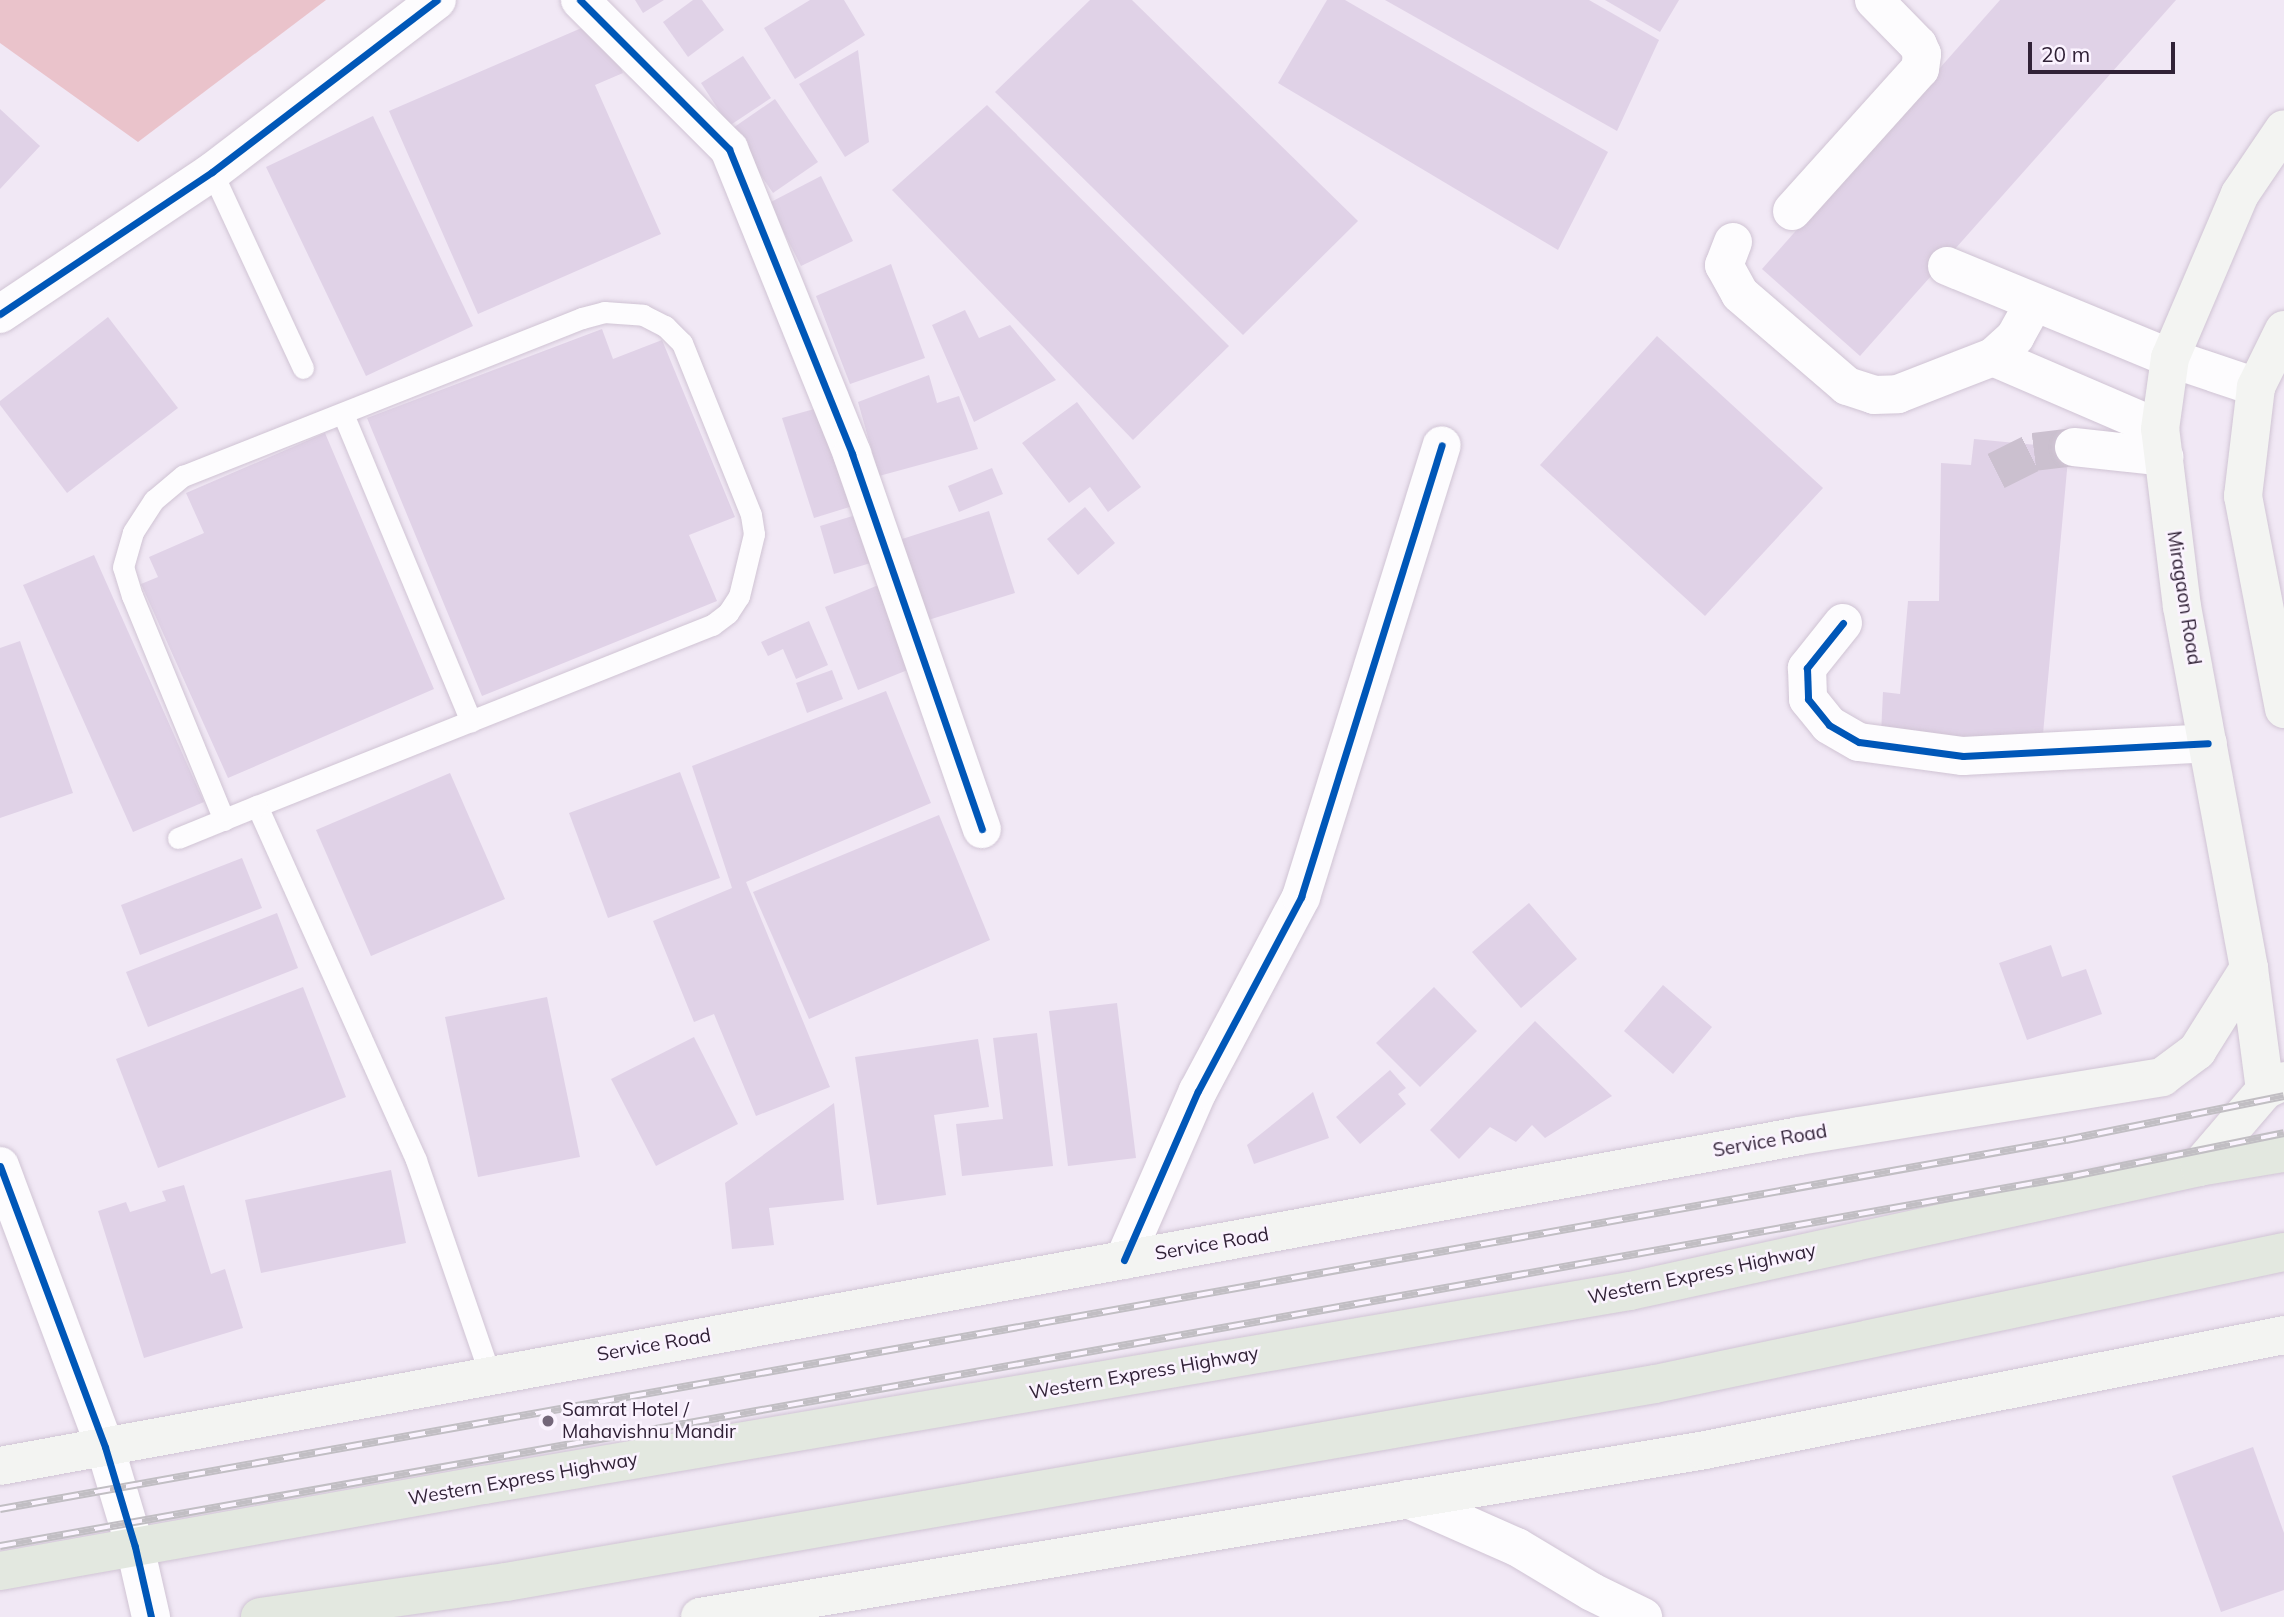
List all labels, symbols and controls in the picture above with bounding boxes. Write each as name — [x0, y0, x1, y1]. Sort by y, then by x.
scale bar — [2032, 28, 2179, 72]
text: 20 m — [2041, 41, 2090, 67]
street label: Miragaon Road — [2162, 529, 2206, 667]
street label: Service Road — [1711, 1120, 1829, 1162]
street label: Service Road — [1153, 1223, 1271, 1265]
street label: Western Express Highway — [1586, 1239, 1818, 1309]
street label: Service Road — [595, 1324, 713, 1366]
street label: Western Express Highway — [1028, 1342, 1260, 1404]
place label: Samrat Hotel / Mahavishnu Mandir — [562, 1399, 736, 1443]
marker: Samrat Hotel / Mahavishnu Mandir — [540, 1413, 556, 1429]
street label: Western Express Highway — [407, 1448, 639, 1510]

